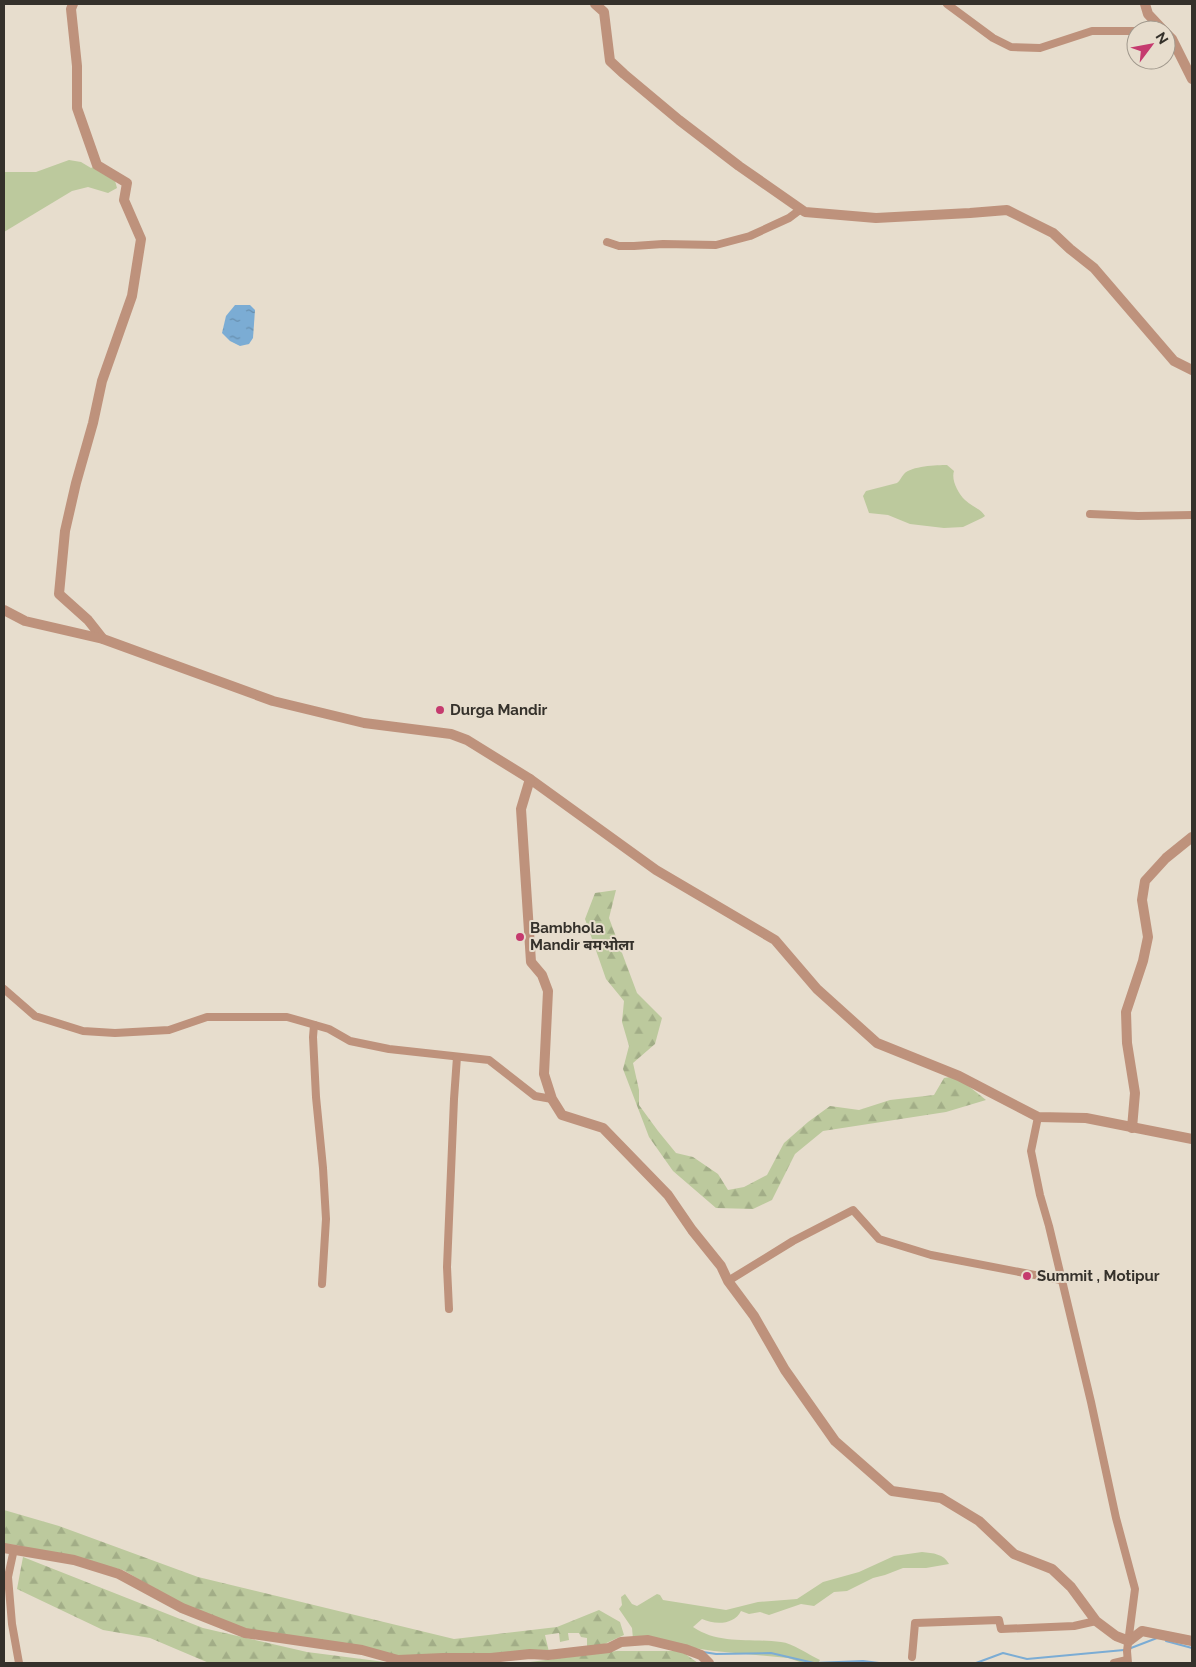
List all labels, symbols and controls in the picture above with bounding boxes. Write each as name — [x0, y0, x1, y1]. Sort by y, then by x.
north arrow — [1126, 20, 1176, 70]
text: N — [1152, 29, 1172, 47]
place label: Durga Mandir — [450, 701, 548, 719]
marker: Durga Mandir — [434, 704, 446, 716]
place label: Bambhola Mandir बमभोला — [530, 919, 634, 954]
marker: Bambhola Mandir बमभोला — [514, 931, 526, 943]
place label: Summit , Motipur — [1037, 1267, 1160, 1285]
marker: Summit , Motipur — [1021, 1270, 1033, 1282]

